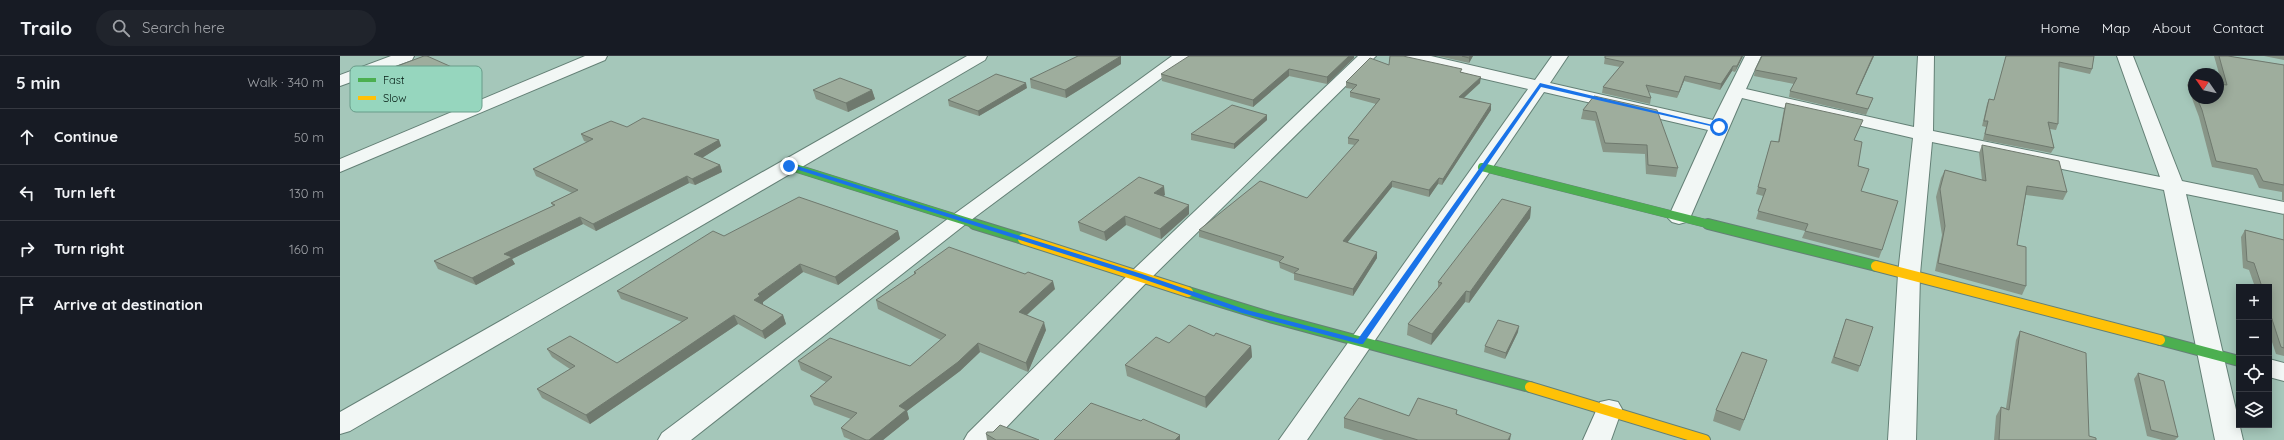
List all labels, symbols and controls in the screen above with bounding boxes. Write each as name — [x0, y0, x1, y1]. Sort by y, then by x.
search box — [96, 10, 376, 46]
text: Trailo — [20, 16, 72, 40]
icon: search — [110, 17, 132, 39]
text: Search here — [142, 18, 225, 37]
text: Home — [2041, 19, 2080, 37]
text: Map — [2102, 19, 2130, 37]
text: About — [2152, 19, 2191, 37]
text: Contact — [2213, 19, 2264, 37]
legend — [350, 66, 482, 112]
north arrow — [2188, 68, 2224, 104]
text: 5 min — [16, 72, 60, 93]
text: Fast — [383, 73, 405, 87]
text: Walk · 340 m — [247, 74, 324, 90]
text: Slow — [383, 91, 407, 105]
route start — [1710, 118, 1728, 136]
icon: ahead — [16, 126, 38, 148]
text: Continue — [54, 127, 118, 146]
text: 50 m — [294, 129, 324, 145]
route end — [780, 157, 798, 175]
icon: left — [16, 182, 38, 204]
text: Turn left — [54, 183, 116, 202]
text: 130 m — [289, 185, 324, 201]
icon: right — [16, 238, 38, 260]
text: Turn right — [54, 239, 125, 258]
text: 160 m — [289, 241, 324, 257]
map controls — [2236, 284, 2272, 428]
button: + — [2236, 284, 2272, 320]
icon: arrive — [16, 294, 38, 316]
text: Arrive at destination — [54, 295, 203, 314]
button: − — [2236, 320, 2272, 356]
button: locate — [2236, 356, 2272, 392]
button: layers — [2236, 392, 2272, 428]

